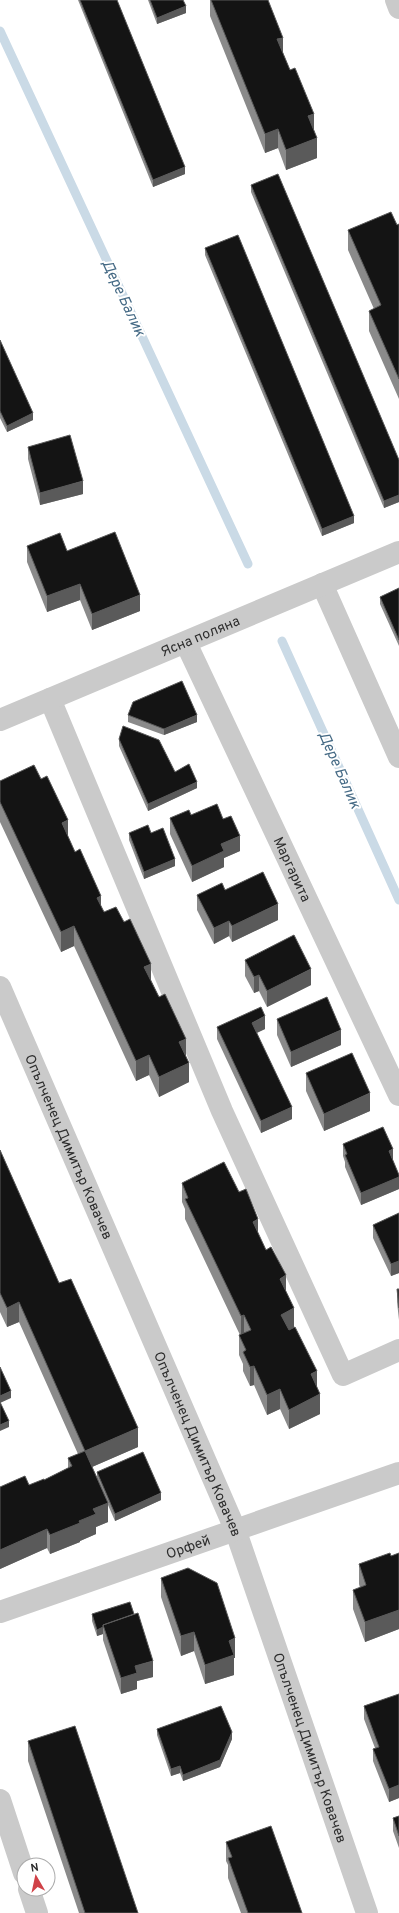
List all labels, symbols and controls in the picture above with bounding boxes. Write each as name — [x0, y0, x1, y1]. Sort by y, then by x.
water label: Дере Балик — [97, 257, 149, 341]
street label: Ясна поляна — [158, 613, 243, 661]
water label: Дере Балик — [313, 729, 364, 813]
street label: Маргарита — [269, 835, 314, 905]
street label: Опълченец Димитър Ковачев — [20, 1052, 115, 1242]
street label: Опълченец Димитър Ковачев — [149, 1349, 244, 1539]
street label: Орфей — [164, 1532, 213, 1564]
street label: Опълченец Димитър Ковачев — [268, 1651, 349, 1846]
north arrow — [16, 1857, 56, 1897]
text: N — [30, 1861, 40, 1876]

